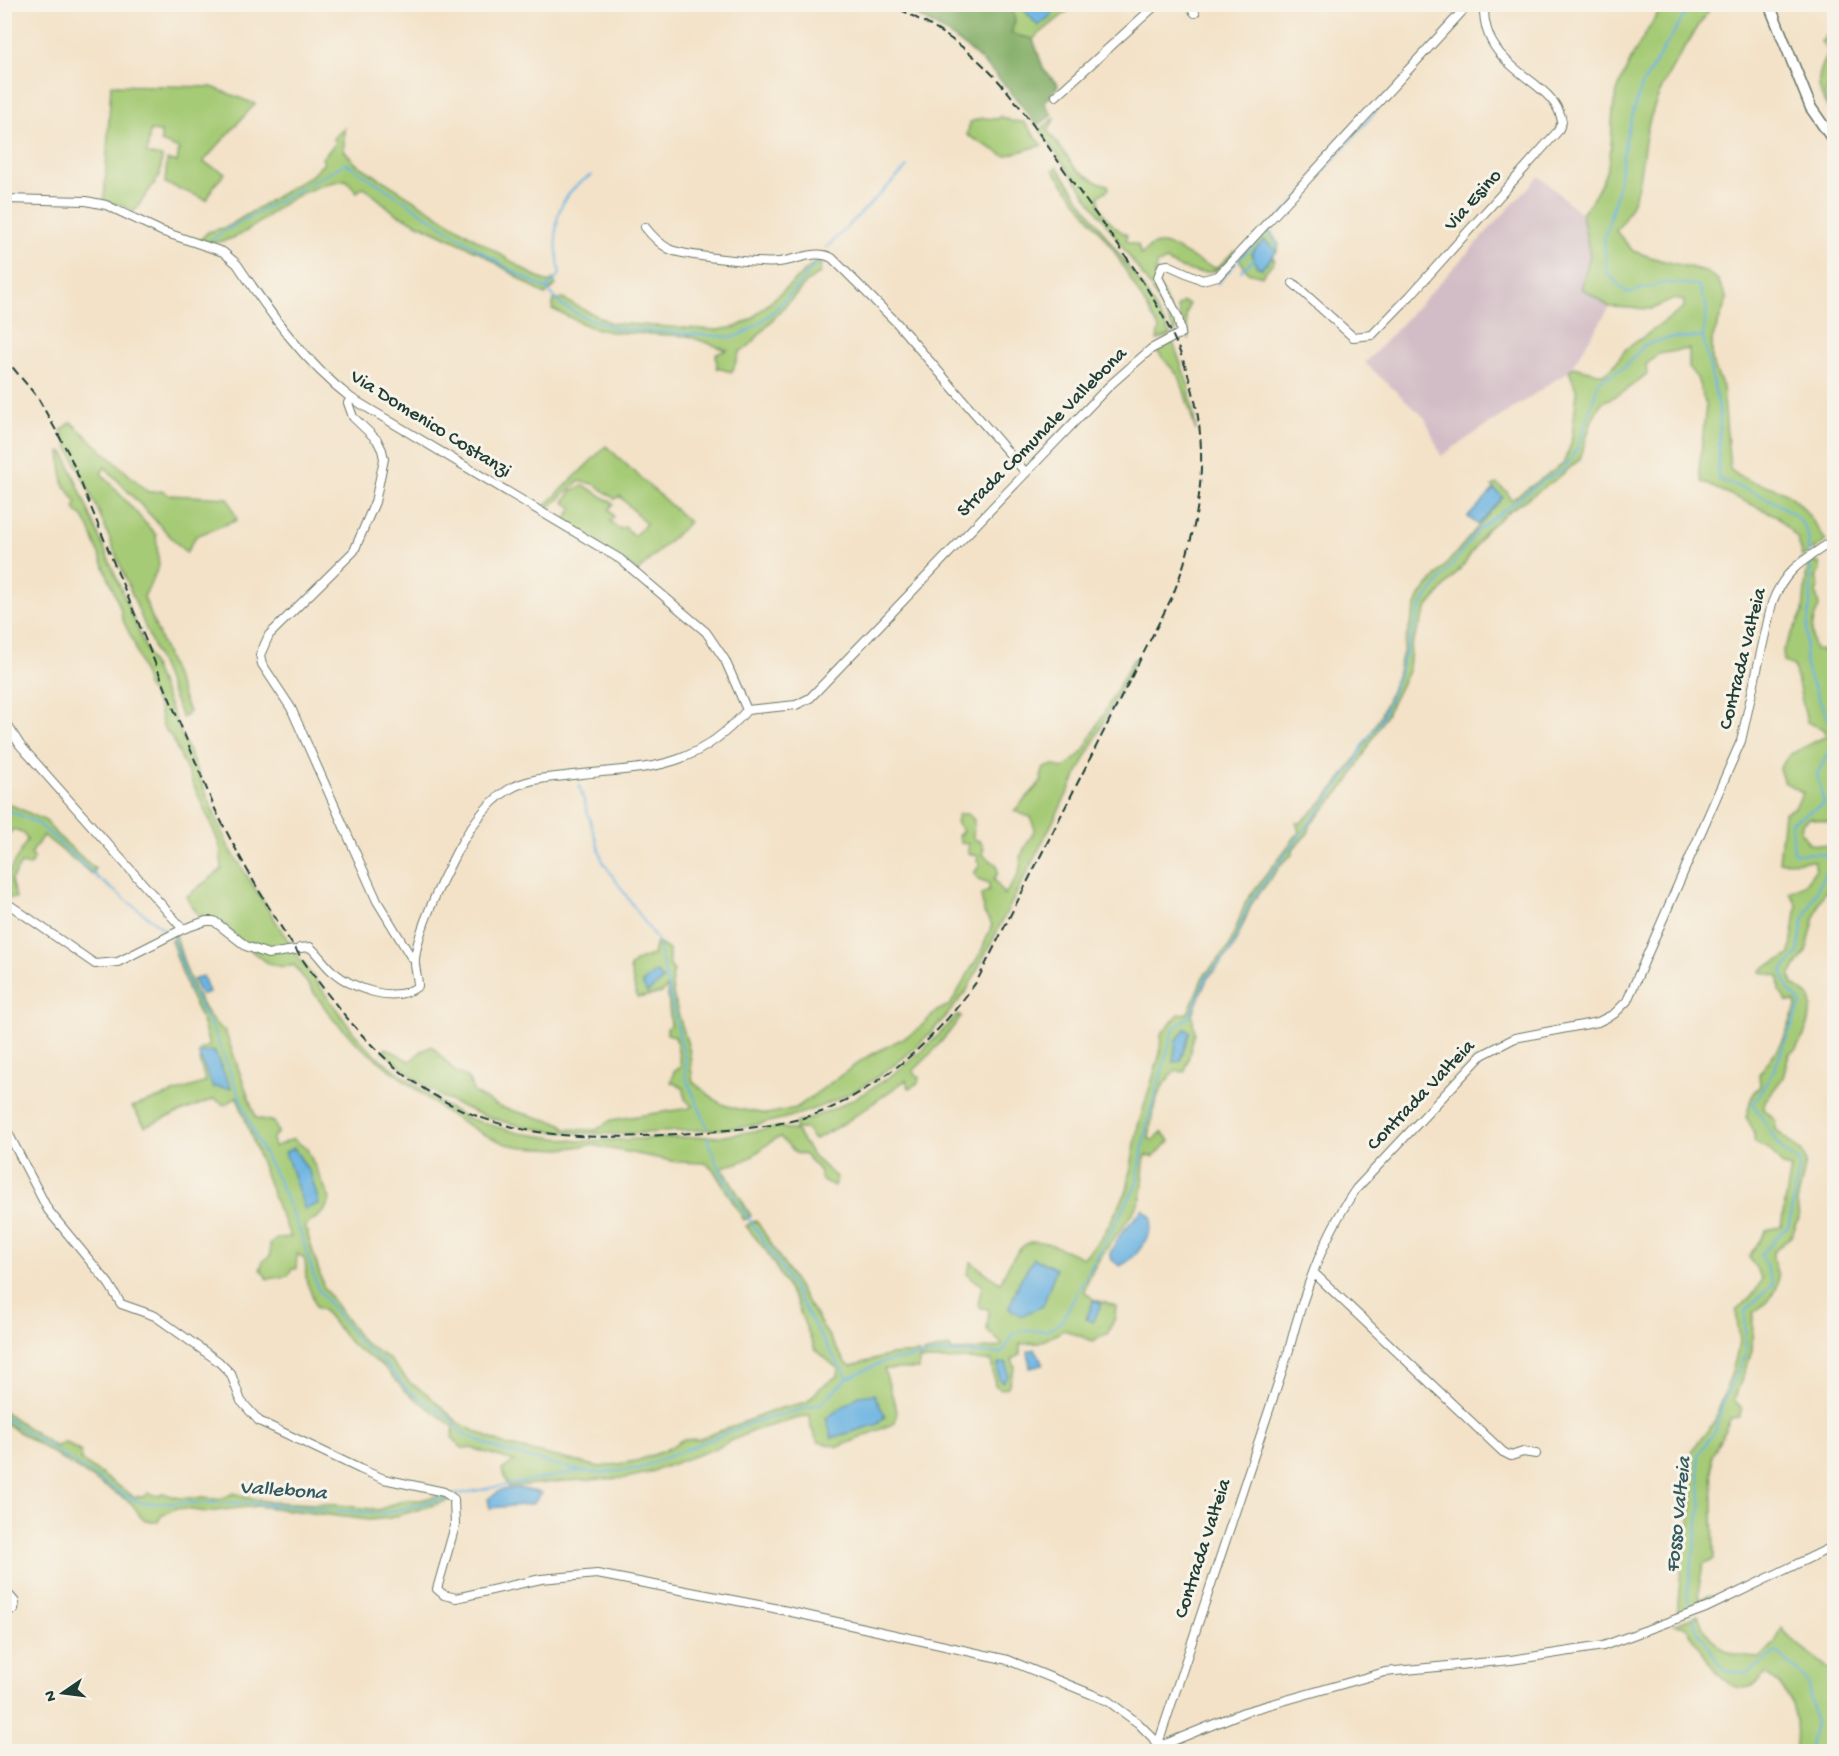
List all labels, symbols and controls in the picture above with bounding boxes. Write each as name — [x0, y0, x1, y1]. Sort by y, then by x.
street label: Via Esino — [1440, 165, 1508, 237]
street label: Strada Comunale Vallebona — [953, 343, 1133, 523]
street label: Via Domenico Costanzi — [344, 366, 515, 484]
street label: Contrada Valteia — [1715, 585, 1773, 732]
street label: Contrada Valteia — [1363, 1035, 1481, 1156]
water label: Fosso Valteia — [1661, 1454, 1699, 1574]
water label: Vallebona — [239, 1476, 329, 1508]
street label: Contrada Valteia — [1171, 1476, 1238, 1622]
north arrow — [33, 1663, 93, 1723]
text: N — [41, 1688, 62, 1703]

